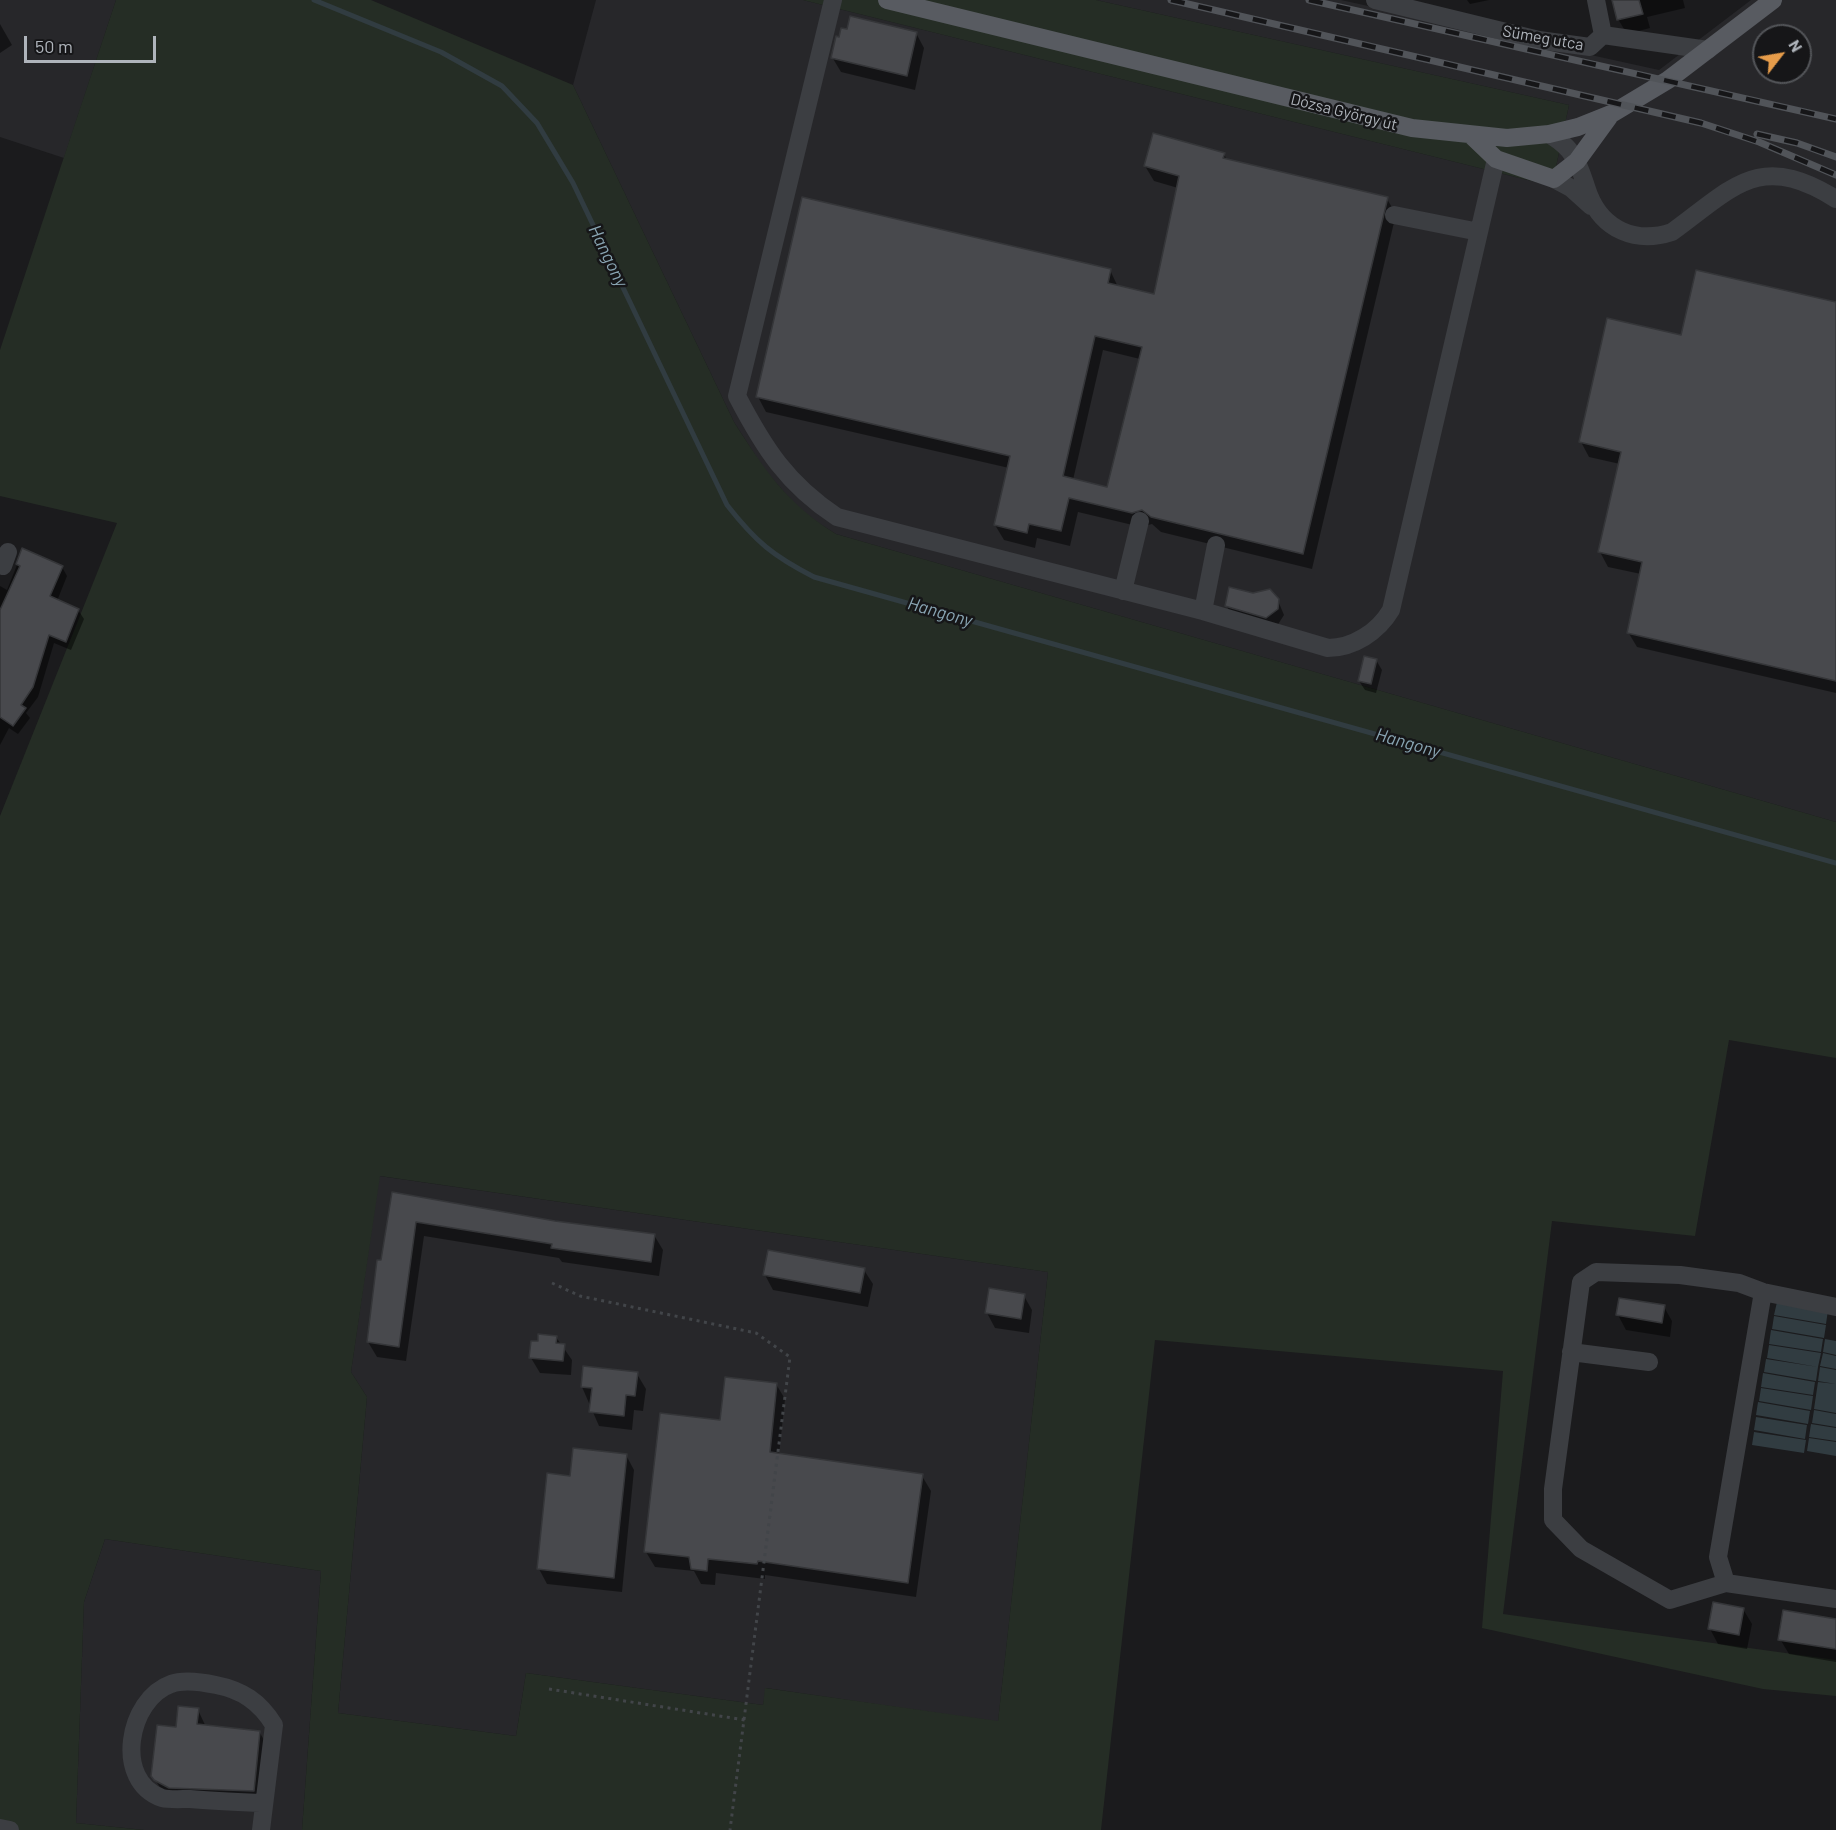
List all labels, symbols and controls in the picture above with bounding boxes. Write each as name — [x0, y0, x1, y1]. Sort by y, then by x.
street label: Sümeg utca — [1501, 21, 1585, 55]
scale bar — [27, 24, 159, 62]
north arrow — [1752, 24, 1812, 84]
text: 50 m — [35, 35, 73, 57]
text: N — [1785, 36, 1807, 55]
street label: Dózsa György út — [1289, 89, 1399, 135]
water label: Hangony — [584, 221, 632, 291]
water label: Hangony — [905, 592, 975, 632]
water label: Hangony — [1373, 723, 1443, 763]

